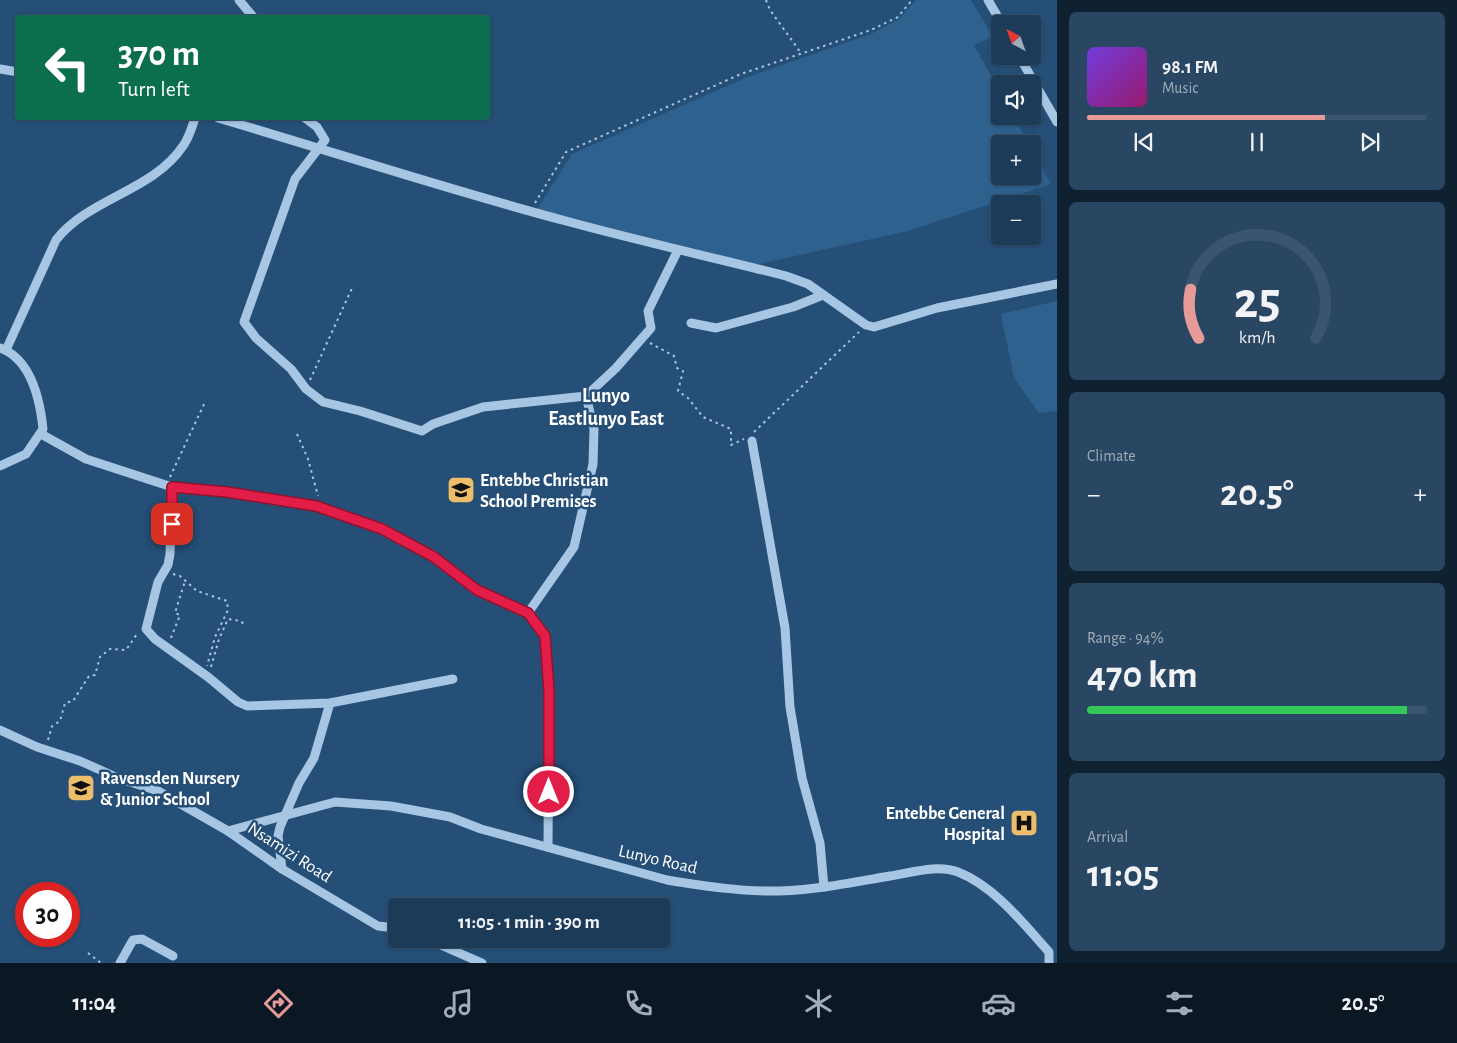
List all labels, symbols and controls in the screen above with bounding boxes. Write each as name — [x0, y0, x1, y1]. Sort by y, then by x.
north arrow — [991, 15, 1041, 65]
map controls — [991, 15, 1041, 245]
icon: left — [35, 35, 100, 100]
text: 370 m — [118, 37, 200, 72]
text: 98.1 FM — [1162, 58, 1218, 77]
button: sound — [991, 75, 1041, 125]
text: Turn left — [118, 78, 190, 100]
text: Music — [1162, 80, 1198, 96]
icon: previous — [1130, 128, 1158, 156]
icon: pause — [1243, 128, 1271, 156]
icon: next — [1356, 128, 1384, 156]
button: + — [991, 135, 1041, 185]
button: − — [991, 195, 1041, 245]
text: 25 — [1234, 275, 1280, 327]
text: km/h — [1239, 329, 1275, 347]
district label: Lunyo Eastlunyo East — [548, 386, 664, 429]
text: Climate — [1087, 448, 1136, 464]
place label: Entebbe Christian School Premises — [480, 472, 609, 511]
school or university icon: Entebbe Christian School Premises — [446, 475, 476, 505]
text: 20.5° — [1220, 475, 1294, 513]
text: − — [1087, 481, 1100, 509]
text: + — [1414, 481, 1427, 509]
pin — [151, 503, 193, 545]
icon: arrive — [158, 510, 186, 538]
text: Range · 94% — [1087, 630, 1164, 646]
text: 470 km — [1087, 657, 1198, 695]
position arrow — [522, 765, 574, 817]
place label: Ravensden Nursery & Junior School — [100, 770, 241, 809]
school or university icon: Ravensden Nursery & Junior School — [66, 773, 96, 803]
place label: Entebbe General Hospital — [886, 805, 1005, 844]
hospital icon: Entebbe General Hospital — [1009, 808, 1039, 838]
street label: Nsamizi Road — [244, 819, 335, 887]
text: Arrival — [1087, 829, 1128, 845]
street label: Lunyo Road — [617, 842, 699, 878]
text: 11:05 — [1087, 856, 1159, 894]
speed limit sign: 30 — [15, 882, 80, 947]
text: 11:05 · 1 min · 390 m — [458, 913, 600, 932]
icon: directions — [261, 986, 296, 1021]
icon: music — [441, 986, 476, 1021]
icon: phone — [621, 986, 656, 1021]
icon: climate — [801, 986, 836, 1021]
icon: car — [981, 986, 1016, 1021]
icon: filters — [1162, 986, 1197, 1021]
text: 11:04 — [73, 992, 116, 1014]
text: 20.5° — [1342, 992, 1384, 1014]

